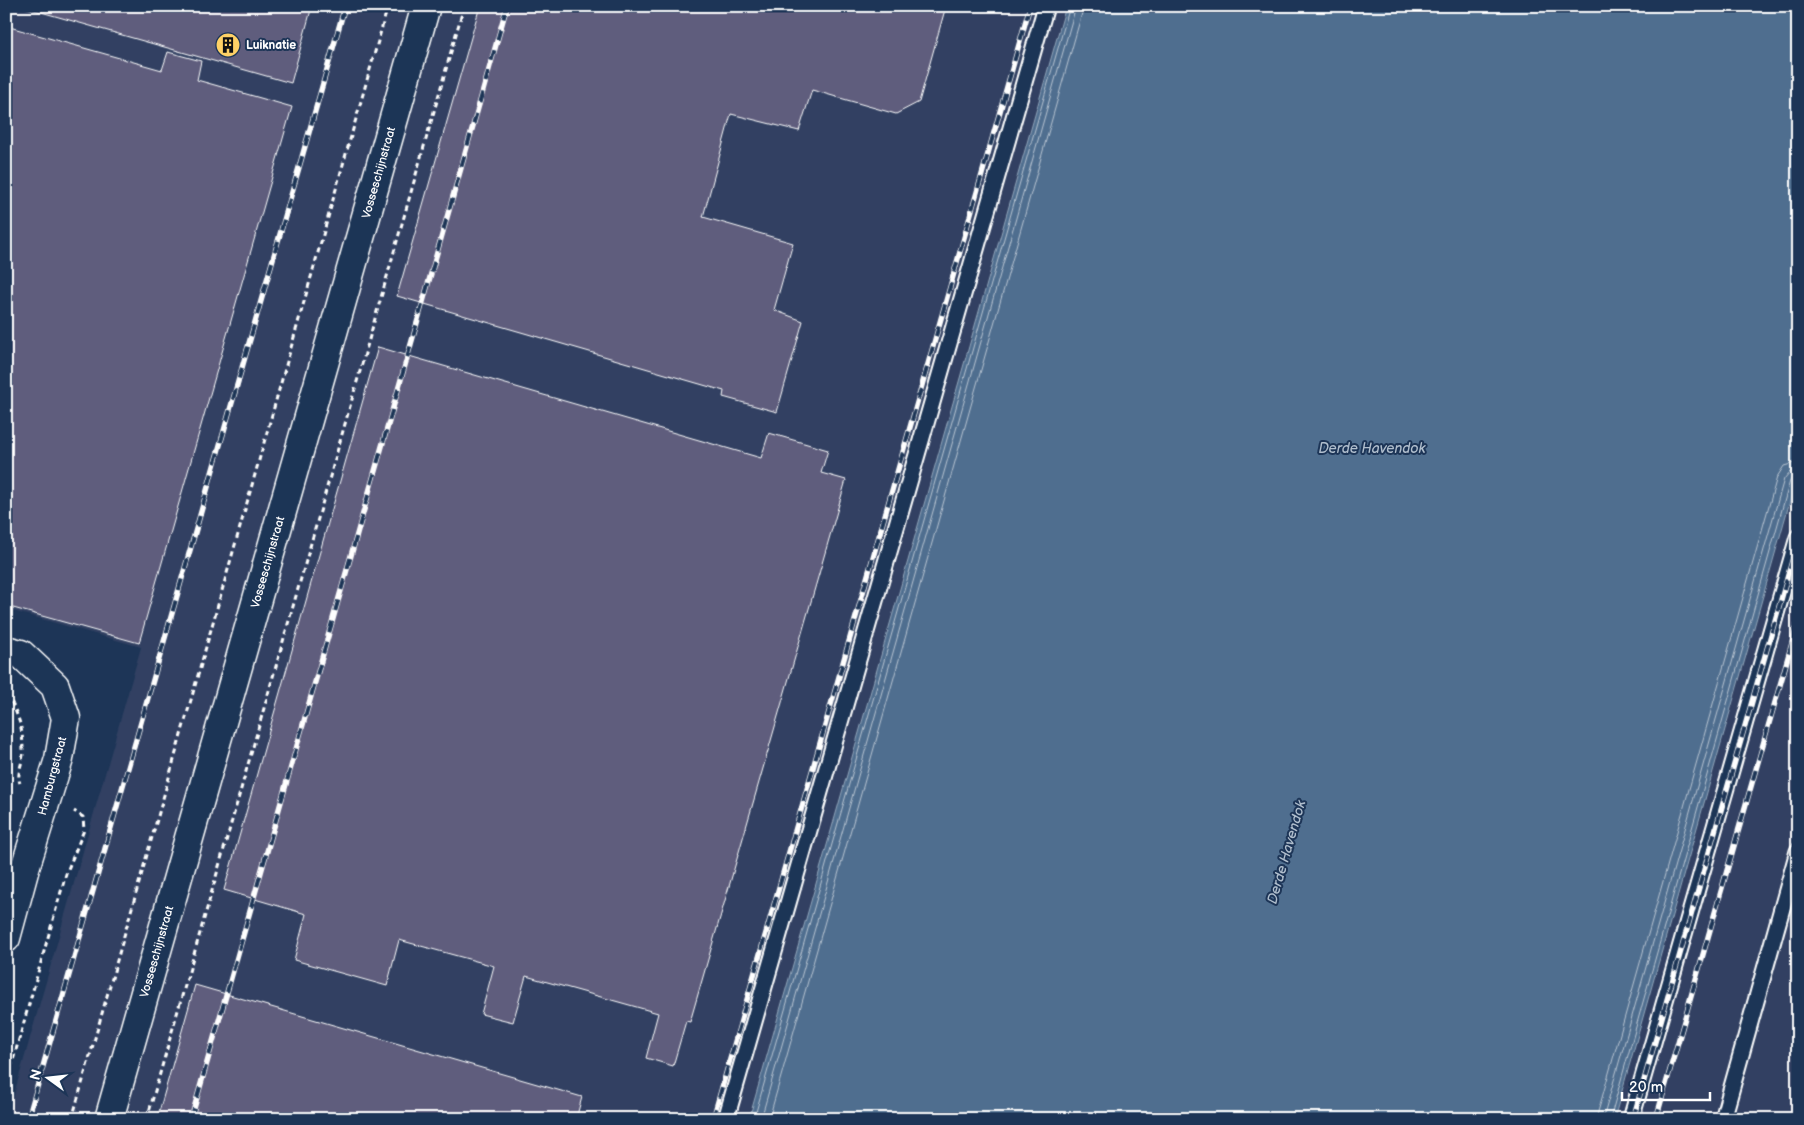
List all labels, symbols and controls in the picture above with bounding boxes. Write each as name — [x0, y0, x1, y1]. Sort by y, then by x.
building icon: Luiknatie — [215, 32, 241, 58]
place label: Luiknatie — [246, 38, 296, 53]
street label: Vosseschijnstraat — [359, 125, 399, 220]
water label: Derde Havendok — [1319, 440, 1427, 457]
street label: Vosseschijnstraat — [248, 514, 288, 610]
street label: Hamburgstraat — [35, 735, 70, 817]
water label: Derde Havendok — [1264, 797, 1310, 906]
street label: Vosseschijnstraat — [137, 904, 177, 999]
north arrow — [22, 1052, 72, 1102]
text: N — [26, 1067, 45, 1082]
scale bar — [1622, 1070, 1709, 1102]
text: 20 m — [1629, 1078, 1663, 1097]

